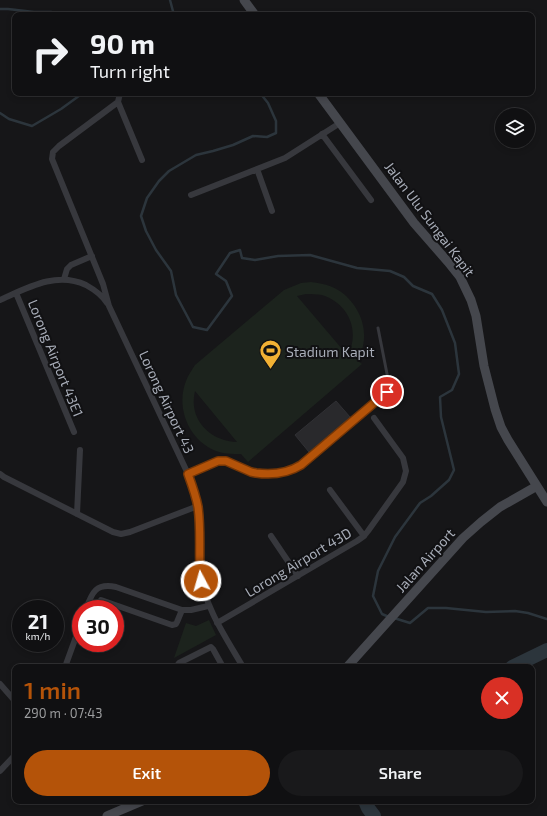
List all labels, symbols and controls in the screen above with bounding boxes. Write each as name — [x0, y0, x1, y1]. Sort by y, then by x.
text: 90 m — [90, 26, 155, 60]
icon: right — [24, 28, 76, 80]
text: Turn right — [90, 60, 170, 82]
map controls — [495, 108, 535, 148]
button: layers — [495, 108, 535, 148]
street label: Jalan Ulu Sungai Kapit — [381, 158, 479, 280]
street label: Lorong Airport 43E1 — [25, 297, 87, 419]
sports icon: Stadium Kapit — [258, 338, 284, 371]
place label: Stadium Kapit — [286, 343, 375, 360]
street label: Lorong Airport 43 — [136, 348, 198, 456]
pin — [370, 375, 404, 409]
icon: arrive — [376, 381, 398, 403]
street label: Lorong Airport 43D — [242, 524, 354, 600]
street label: Jalan Airport — [392, 525, 458, 595]
position arrow — [180, 560, 222, 602]
speed limit sign: 30 — [72, 600, 124, 652]
text: 21 — [28, 609, 48, 633]
text: km/h — [26, 630, 50, 642]
text: 1 min — [24, 675, 81, 704]
button: close — [481, 677, 523, 719]
text: 290 m · 07:43 — [24, 705, 103, 721]
button: Exit — [24, 750, 270, 796]
button: Share — [278, 750, 523, 796]

